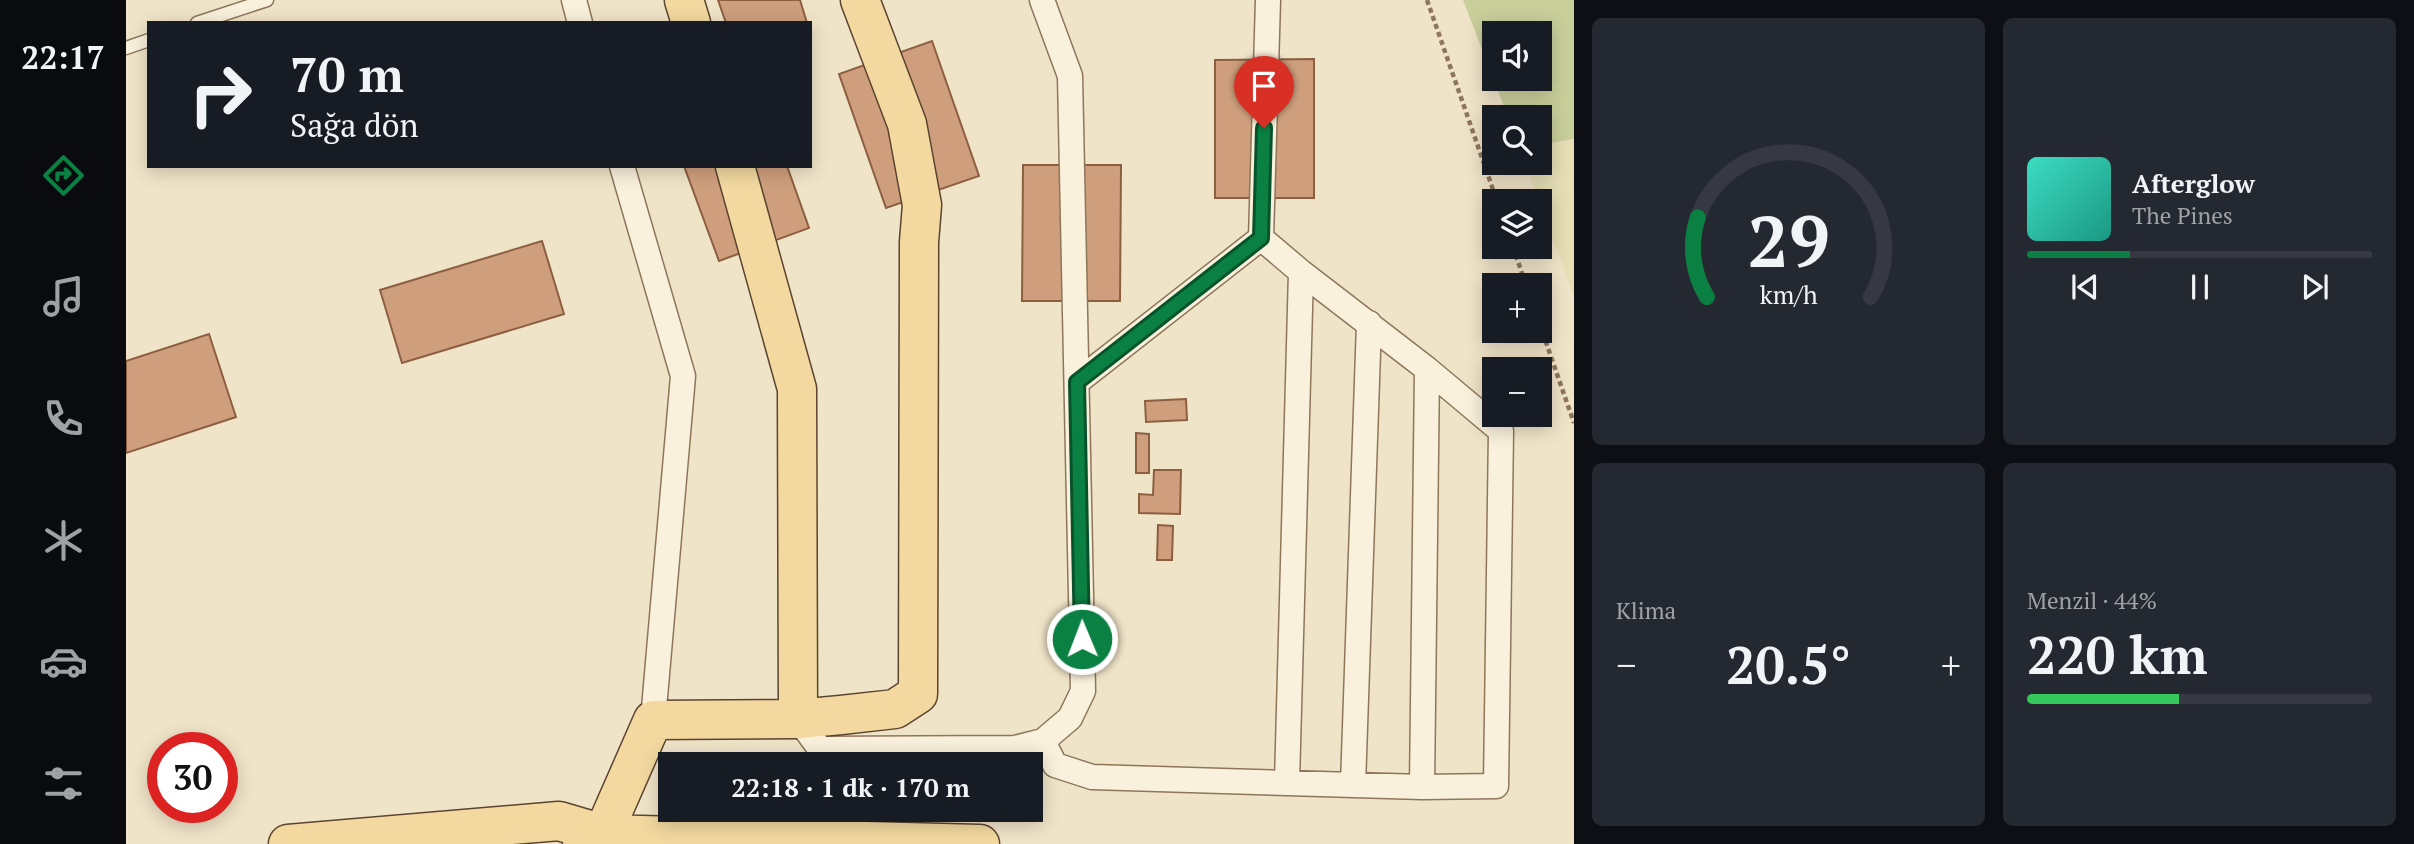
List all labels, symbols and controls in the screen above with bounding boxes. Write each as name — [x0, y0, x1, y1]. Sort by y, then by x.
map controls — [1482, 21, 1552, 427]
button: sound — [1482, 21, 1552, 91]
text: 22:17 — [21, 36, 105, 78]
text: 70 m — [290, 41, 404, 106]
icon: right — [175, 49, 266, 140]
pin — [1234, 56, 1294, 128]
icon: arrive — [1245, 67, 1283, 105]
text: Sağa dön — [290, 104, 419, 146]
button: search — [1482, 105, 1552, 175]
icon: directions — [39, 151, 88, 200]
text: Afterglow — [2132, 166, 2255, 200]
button: layers — [1482, 189, 1552, 259]
text: 29 — [1747, 192, 1830, 289]
text: The Pines — [2132, 200, 2233, 231]
icon: previous — [2066, 268, 2104, 306]
icon: pause — [2181, 268, 2219, 306]
icon: next — [2296, 268, 2334, 306]
icon: music — [39, 272, 88, 321]
button: + — [1482, 273, 1552, 343]
text: km/h — [1760, 278, 1818, 311]
button: − — [1482, 357, 1552, 427]
icon: phone — [39, 394, 88, 443]
icon: climate — [39, 516, 88, 565]
text: Menzil · 44% — [2027, 585, 2157, 616]
text: Klima — [1616, 595, 1676, 626]
position arrow — [1045, 602, 1119, 676]
text: 220 km — [2027, 620, 2208, 689]
text: 20.5° — [1726, 630, 1851, 699]
icon: car — [39, 637, 88, 686]
text: − — [1616, 640, 1636, 690]
text: + — [1941, 640, 1961, 690]
speed limit sign: 30 — [147, 732, 238, 823]
icon: filters — [39, 759, 88, 808]
text: 22:18 · 1 dk · 170 m — [731, 770, 970, 804]

